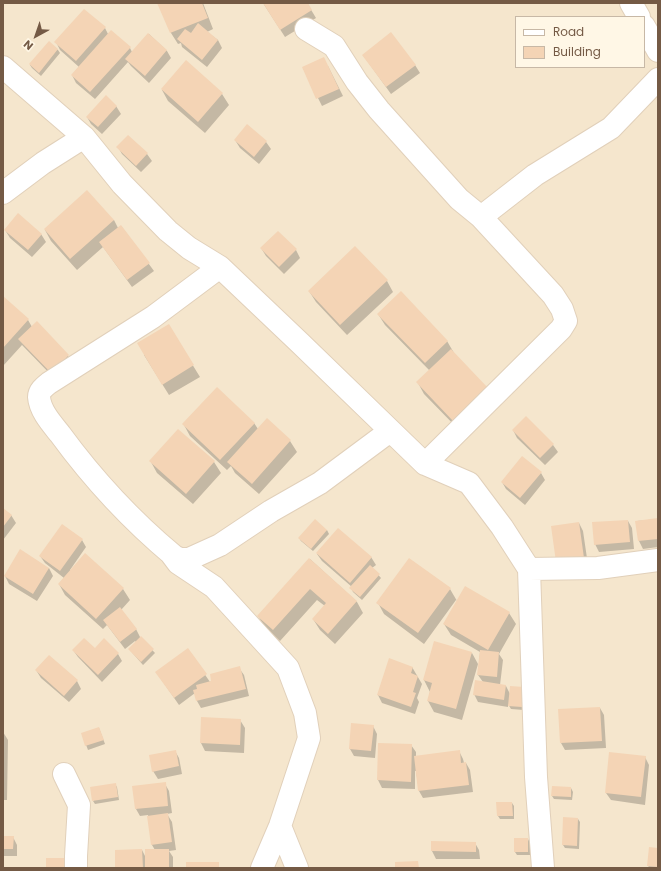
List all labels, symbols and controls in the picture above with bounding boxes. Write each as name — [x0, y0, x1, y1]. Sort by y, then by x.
north arrow — [16, 16, 56, 56]
legend — [515, 16, 645, 68]
text: Road — [553, 23, 584, 40]
text: N — [20, 36, 37, 54]
text: Building — [553, 43, 601, 60]

